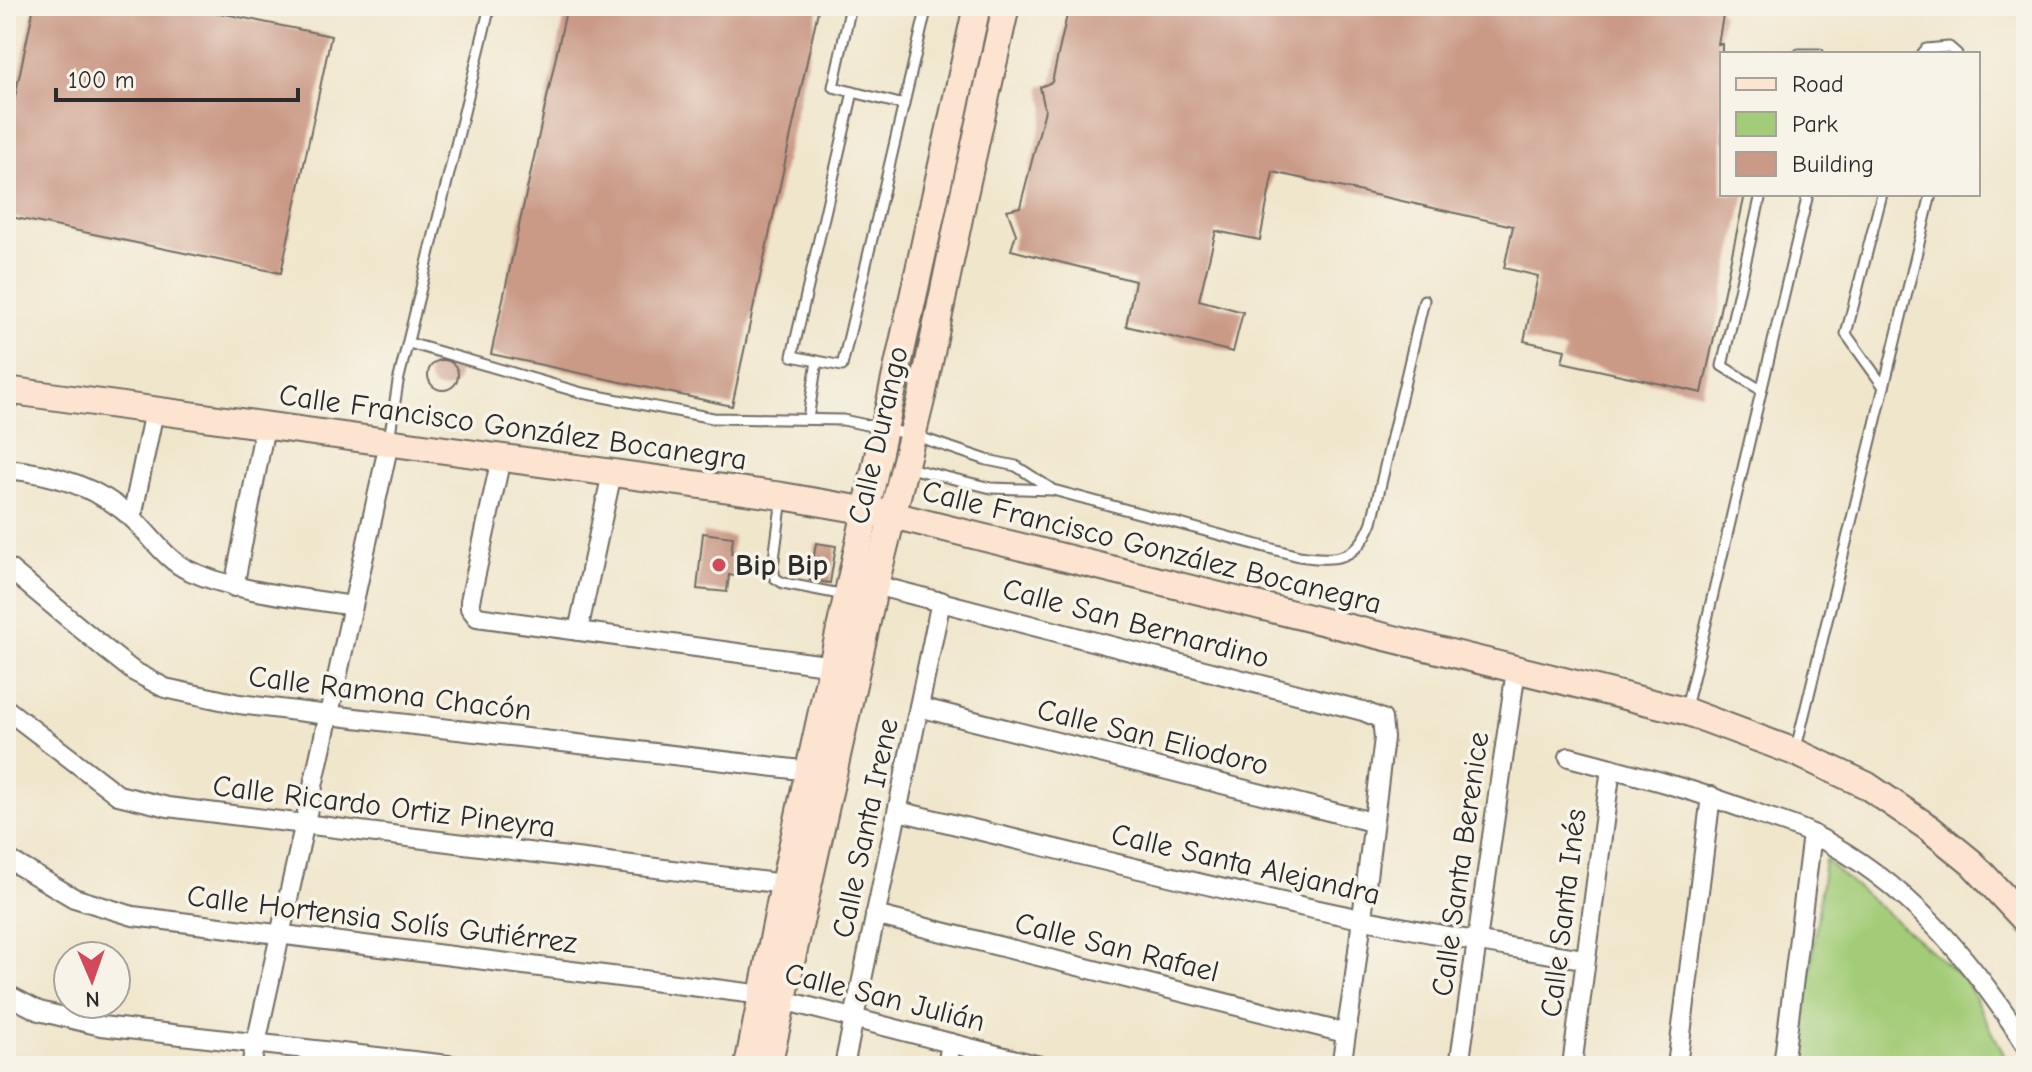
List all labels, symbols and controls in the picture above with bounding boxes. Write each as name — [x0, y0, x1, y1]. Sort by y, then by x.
scale bar — [56, 52, 298, 102]
legend — [1720, 52, 1980, 196]
text: 100 m — [68, 66, 135, 94]
text: Road — [1792, 70, 1844, 98]
text: Park — [1792, 110, 1838, 138]
text: Building — [1792, 150, 1874, 178]
street label: Calle Durango — [841, 343, 916, 527]
street label: Calle Francisco González Bocanegra — [277, 377, 749, 478]
street label: Calle Francisco González Bocanegra — [919, 473, 1385, 622]
place label: Bip Bip — [735, 548, 828, 583]
marker: Bip Bip — [710, 556, 728, 574]
street label: Calle San Bernardino — [999, 571, 1273, 676]
street label: Calle Ramona Chacón — [246, 659, 533, 728]
street label: Calle San Eliodoro — [1034, 692, 1272, 783]
street label: Calle Santa Irene — [825, 715, 906, 941]
street label: Calle Santa Berenice — [1425, 730, 1496, 999]
street label: Calle Ricardo Ortiz Pineyra — [211, 768, 557, 845]
street label: Calle Santa Inés — [1533, 807, 1594, 1019]
street label: Calle Santa Alejandra — [1108, 817, 1384, 912]
street label: Calle Hortensia Solís Gutiérrez — [185, 878, 579, 961]
street label: Calle San Rafael — [1011, 905, 1222, 990]
north arrow — [52, 940, 132, 1020]
street label: Calle San Julián — [781, 956, 989, 1039]
text: N — [85, 986, 100, 1012]

